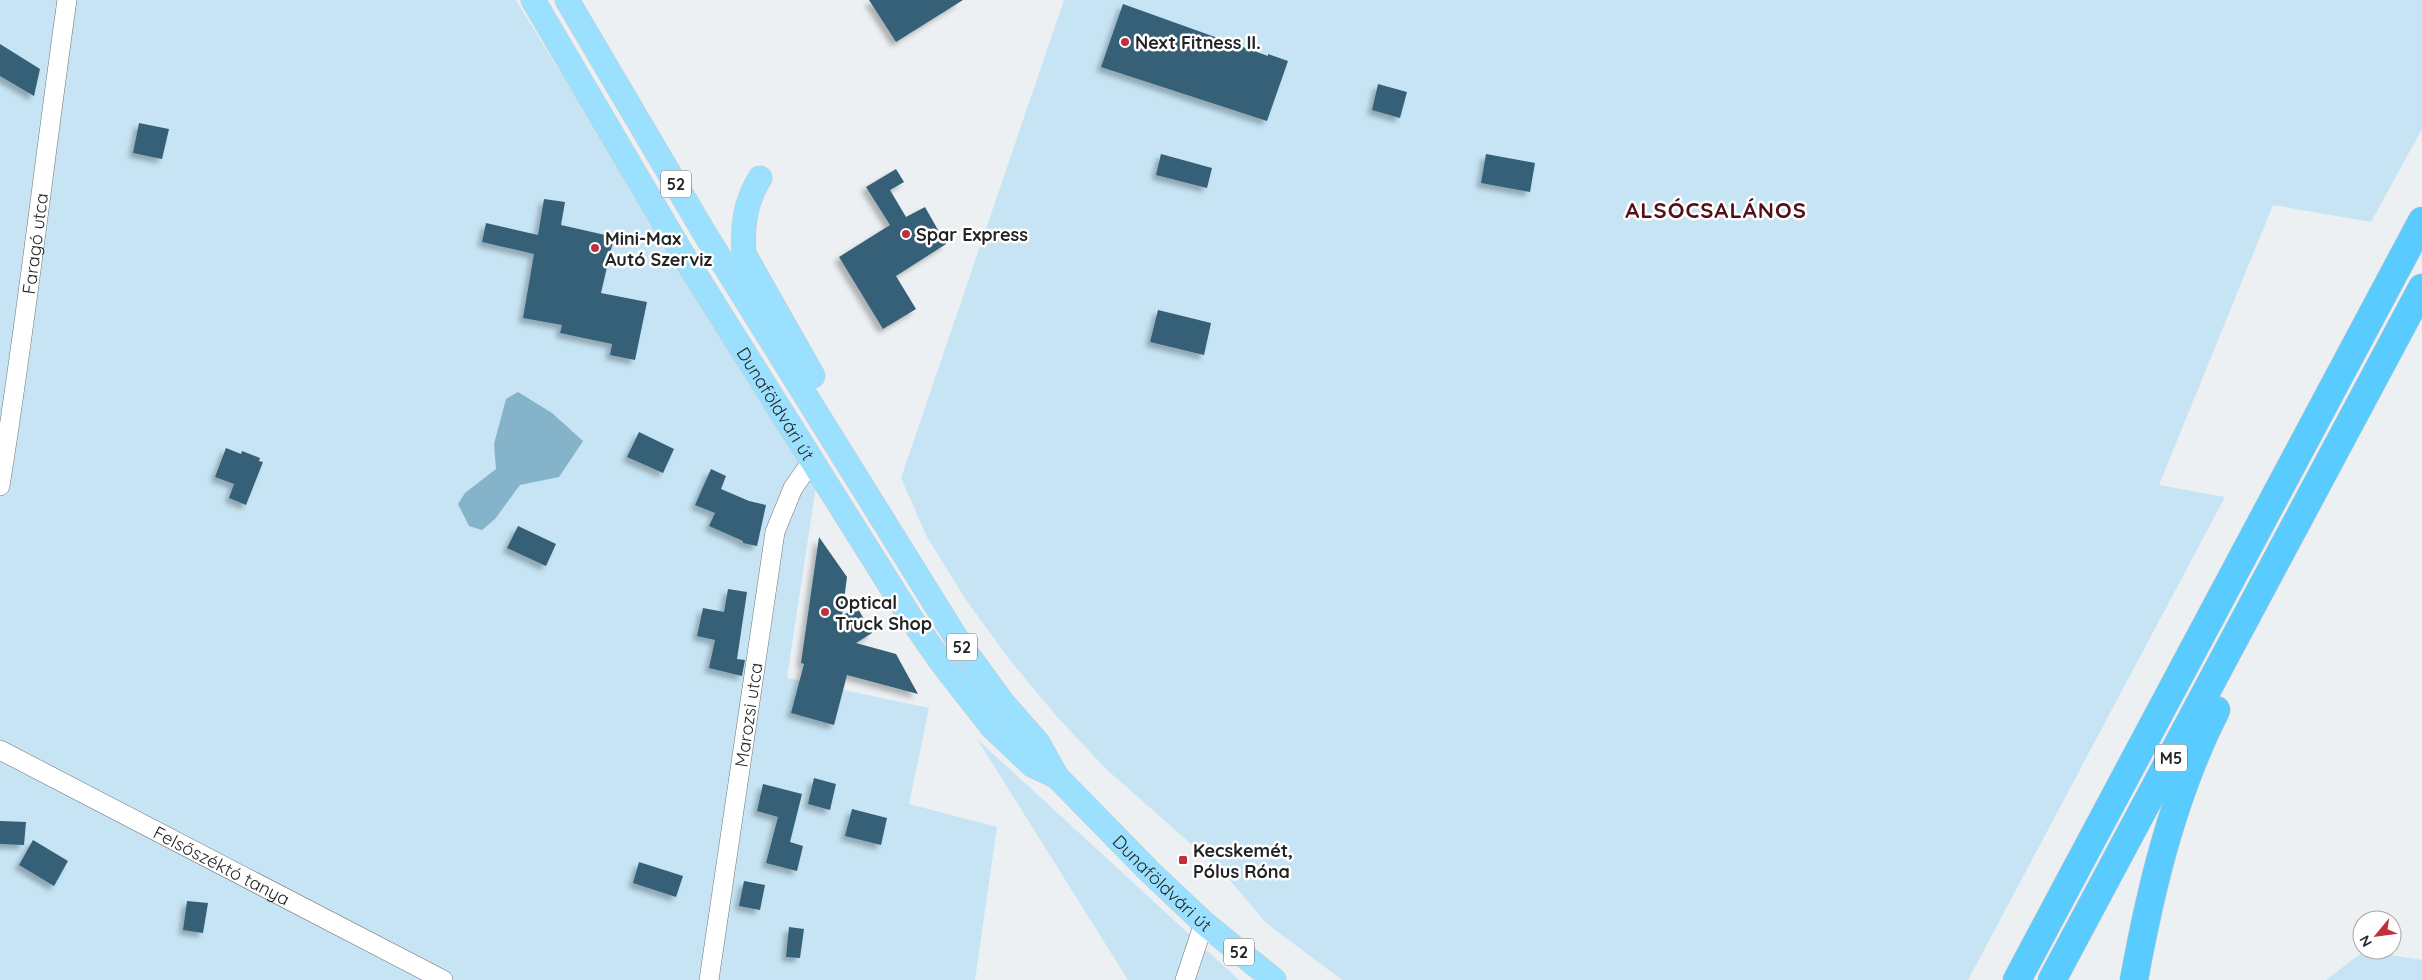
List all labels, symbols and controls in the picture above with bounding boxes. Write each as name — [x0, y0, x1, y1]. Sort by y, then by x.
place label: Next Fitness II. — [1135, 31, 1261, 54]
marker: Next Fitness II. — [1119, 36, 1131, 48]
road number: 52 — [661, 170, 691, 198]
street label: Faragó utca — [17, 191, 53, 296]
district label: ALSÓCSALÁNOS — [1625, 196, 1807, 224]
place label: Spar Express — [916, 223, 1028, 246]
place label: Mini-Max Autó Szerviz — [605, 227, 712, 271]
marker: Spar Express — [900, 228, 912, 240]
marker: Mini-Max Autó Szerviz — [589, 242, 601, 254]
street label: Dunaföldvári út — [732, 342, 820, 464]
place label: Optical Truck Shop — [835, 591, 932, 635]
marker: Optical Truck Shop — [819, 606, 831, 618]
road number: 52 — [947, 634, 977, 660]
street label: Marozsi utca — [729, 661, 767, 769]
road number: M5 — [2155, 744, 2187, 771]
street label: Felsőszéktó tanya — [150, 820, 294, 910]
street label: Dunaföldvári út — [1108, 830, 1217, 936]
place label: Kecskemét, Pólus Róna — [1193, 839, 1293, 883]
marker: Kecskemét, Pólus Róna — [1177, 854, 1189, 866]
north arrow — [2352, 910, 2402, 960]
text: N — [2355, 932, 2376, 950]
road number: 52 — [1224, 939, 1254, 966]

